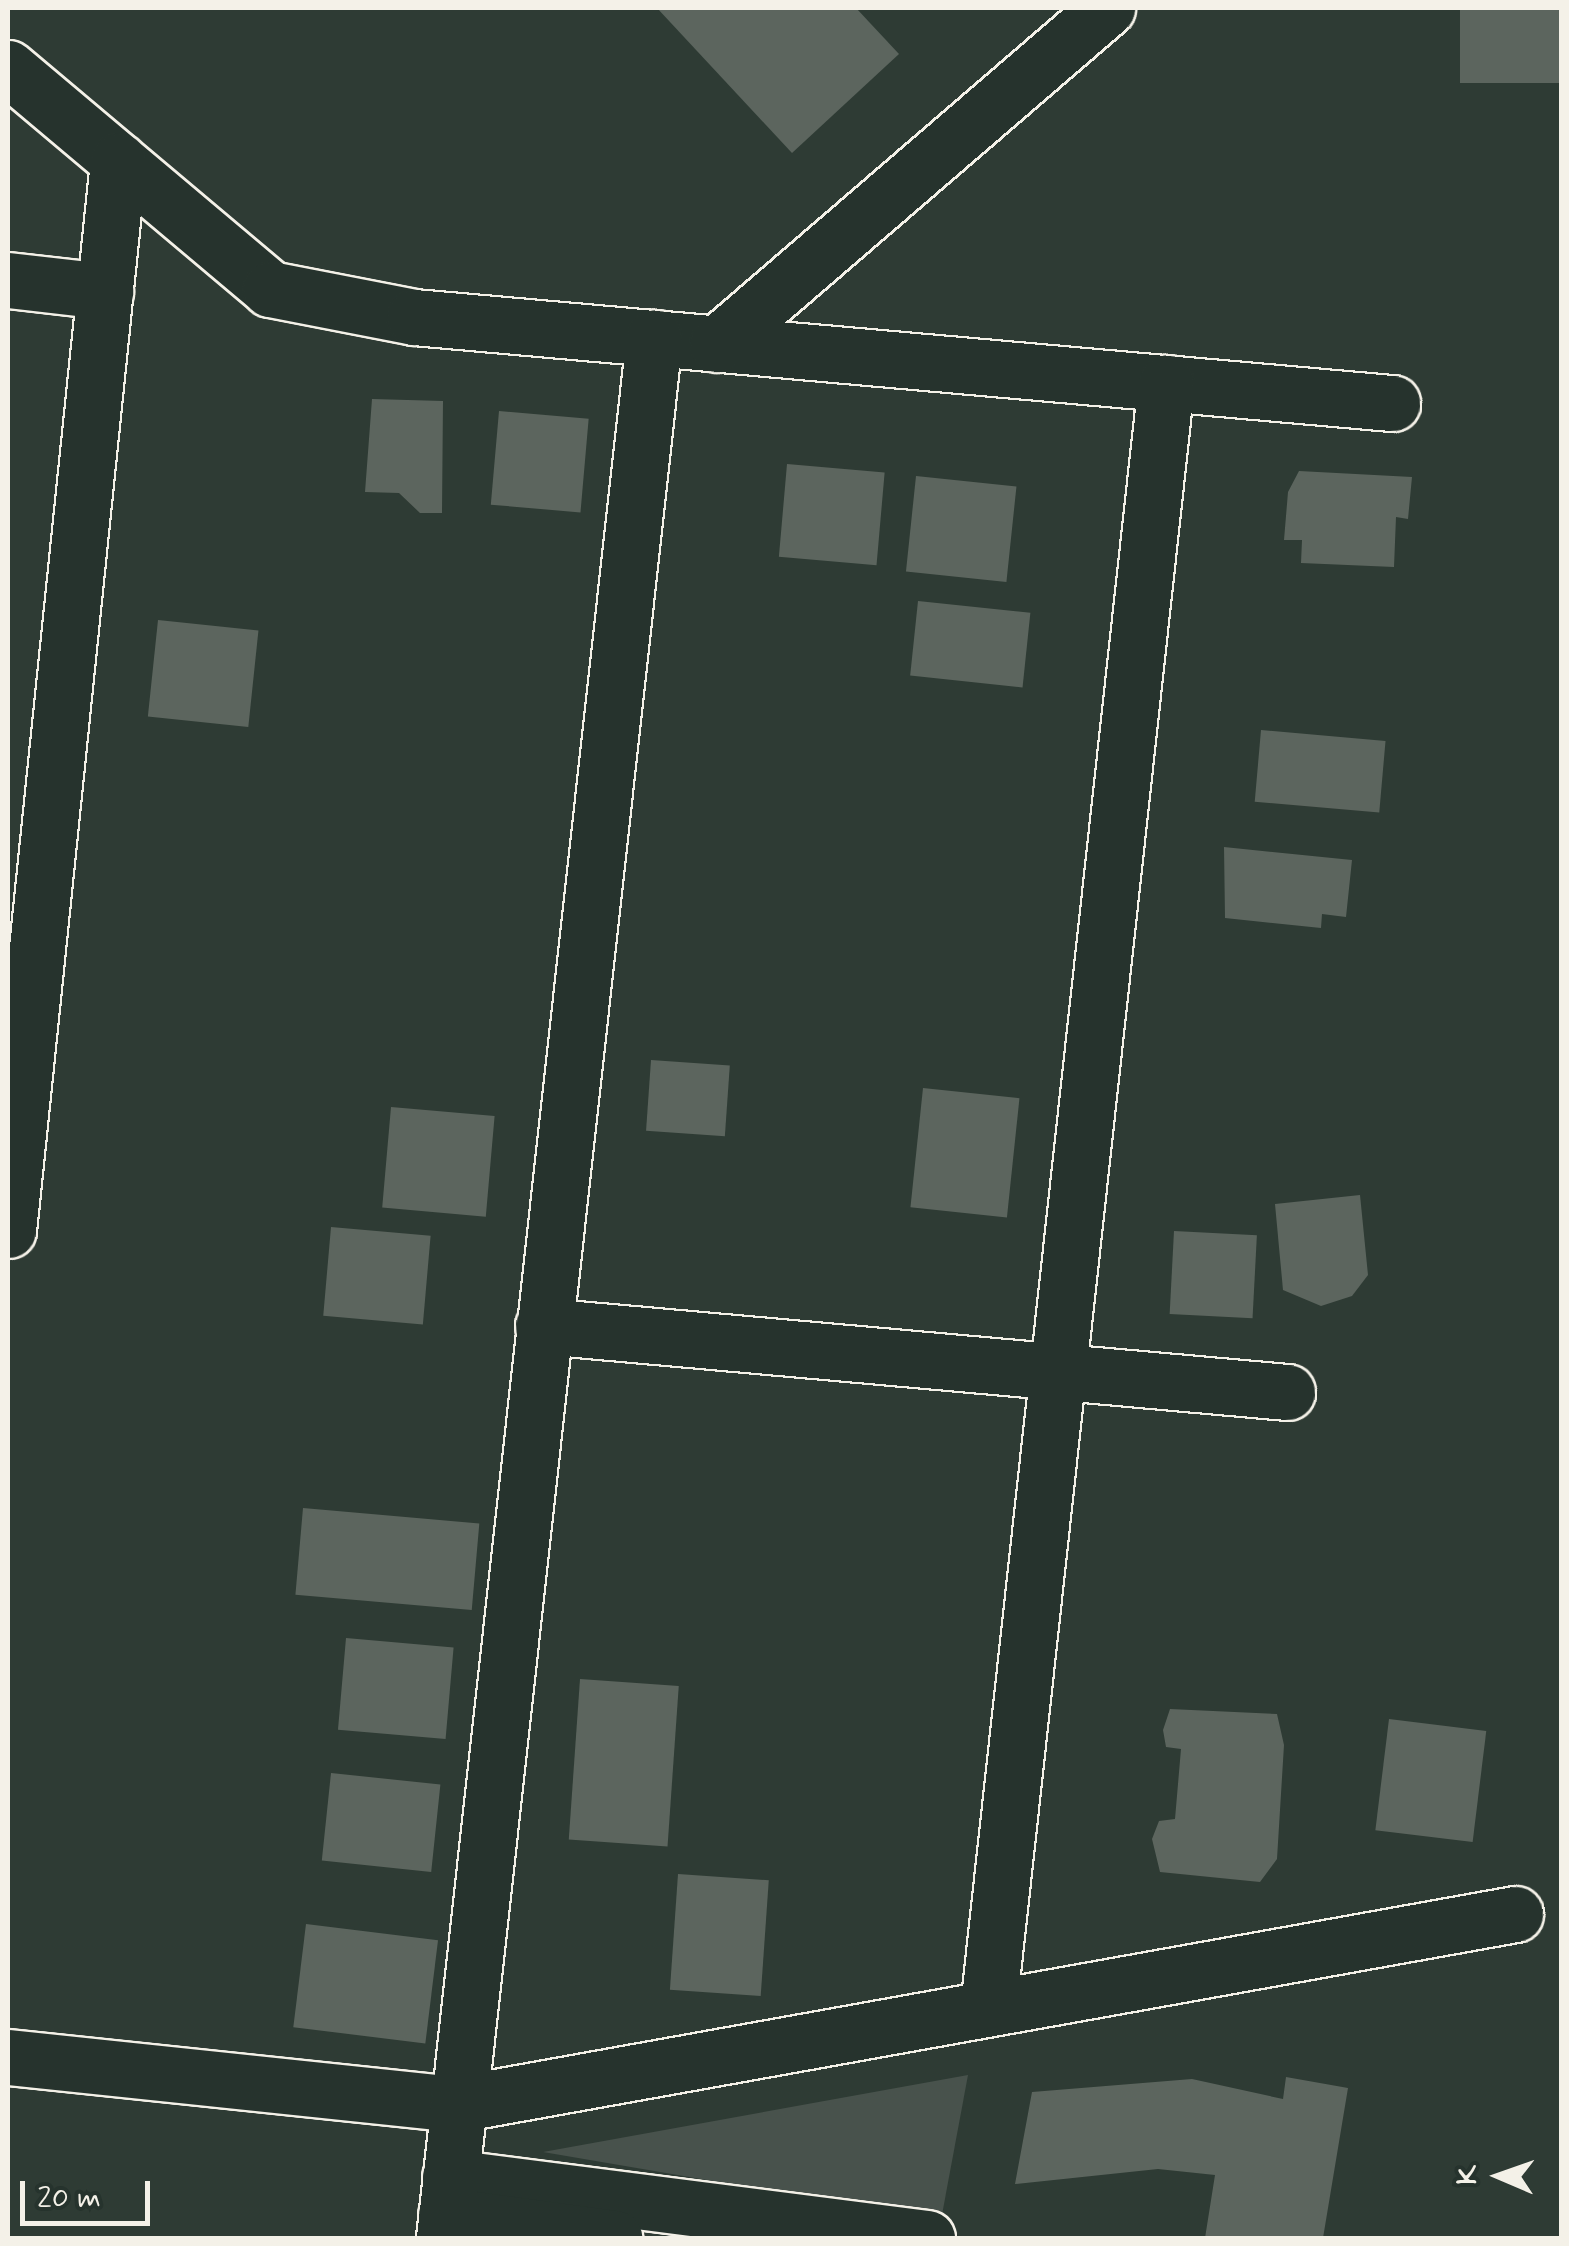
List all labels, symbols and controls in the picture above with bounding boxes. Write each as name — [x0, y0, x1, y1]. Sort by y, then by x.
north arrow — [1449, 2126, 1549, 2226]
scale bar — [25, 2161, 155, 2223]
text: K — [1450, 2164, 1487, 2185]
text: 20 m — [37, 2179, 101, 2218]

